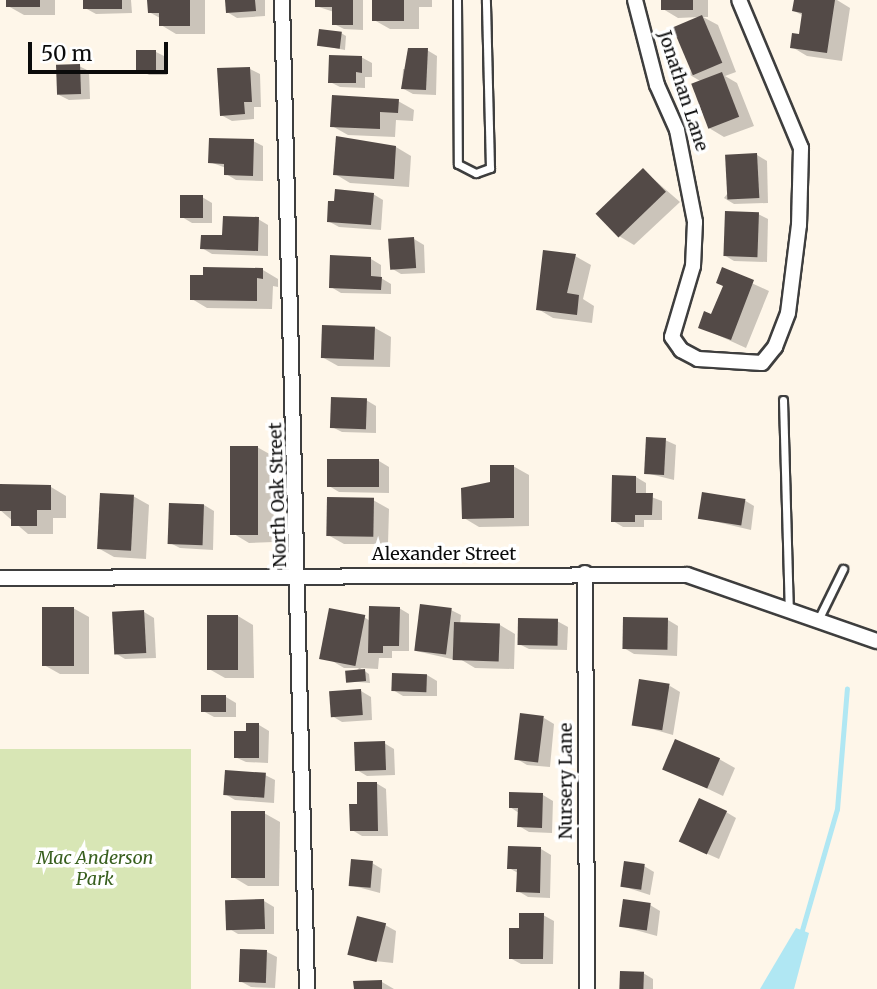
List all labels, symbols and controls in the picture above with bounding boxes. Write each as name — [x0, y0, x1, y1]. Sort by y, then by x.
scale bar — [32, 28, 172, 72]
street label: Jonathan Lane — [653, 28, 713, 154]
text: 50 m — [41, 40, 92, 67]
street label: North Oak Street — [265, 422, 291, 568]
street label: Alexander Street — [372, 543, 516, 565]
street label: Nursery Lane — [555, 723, 577, 839]
park label: Mac Anderson Park — [37, 848, 153, 890]

